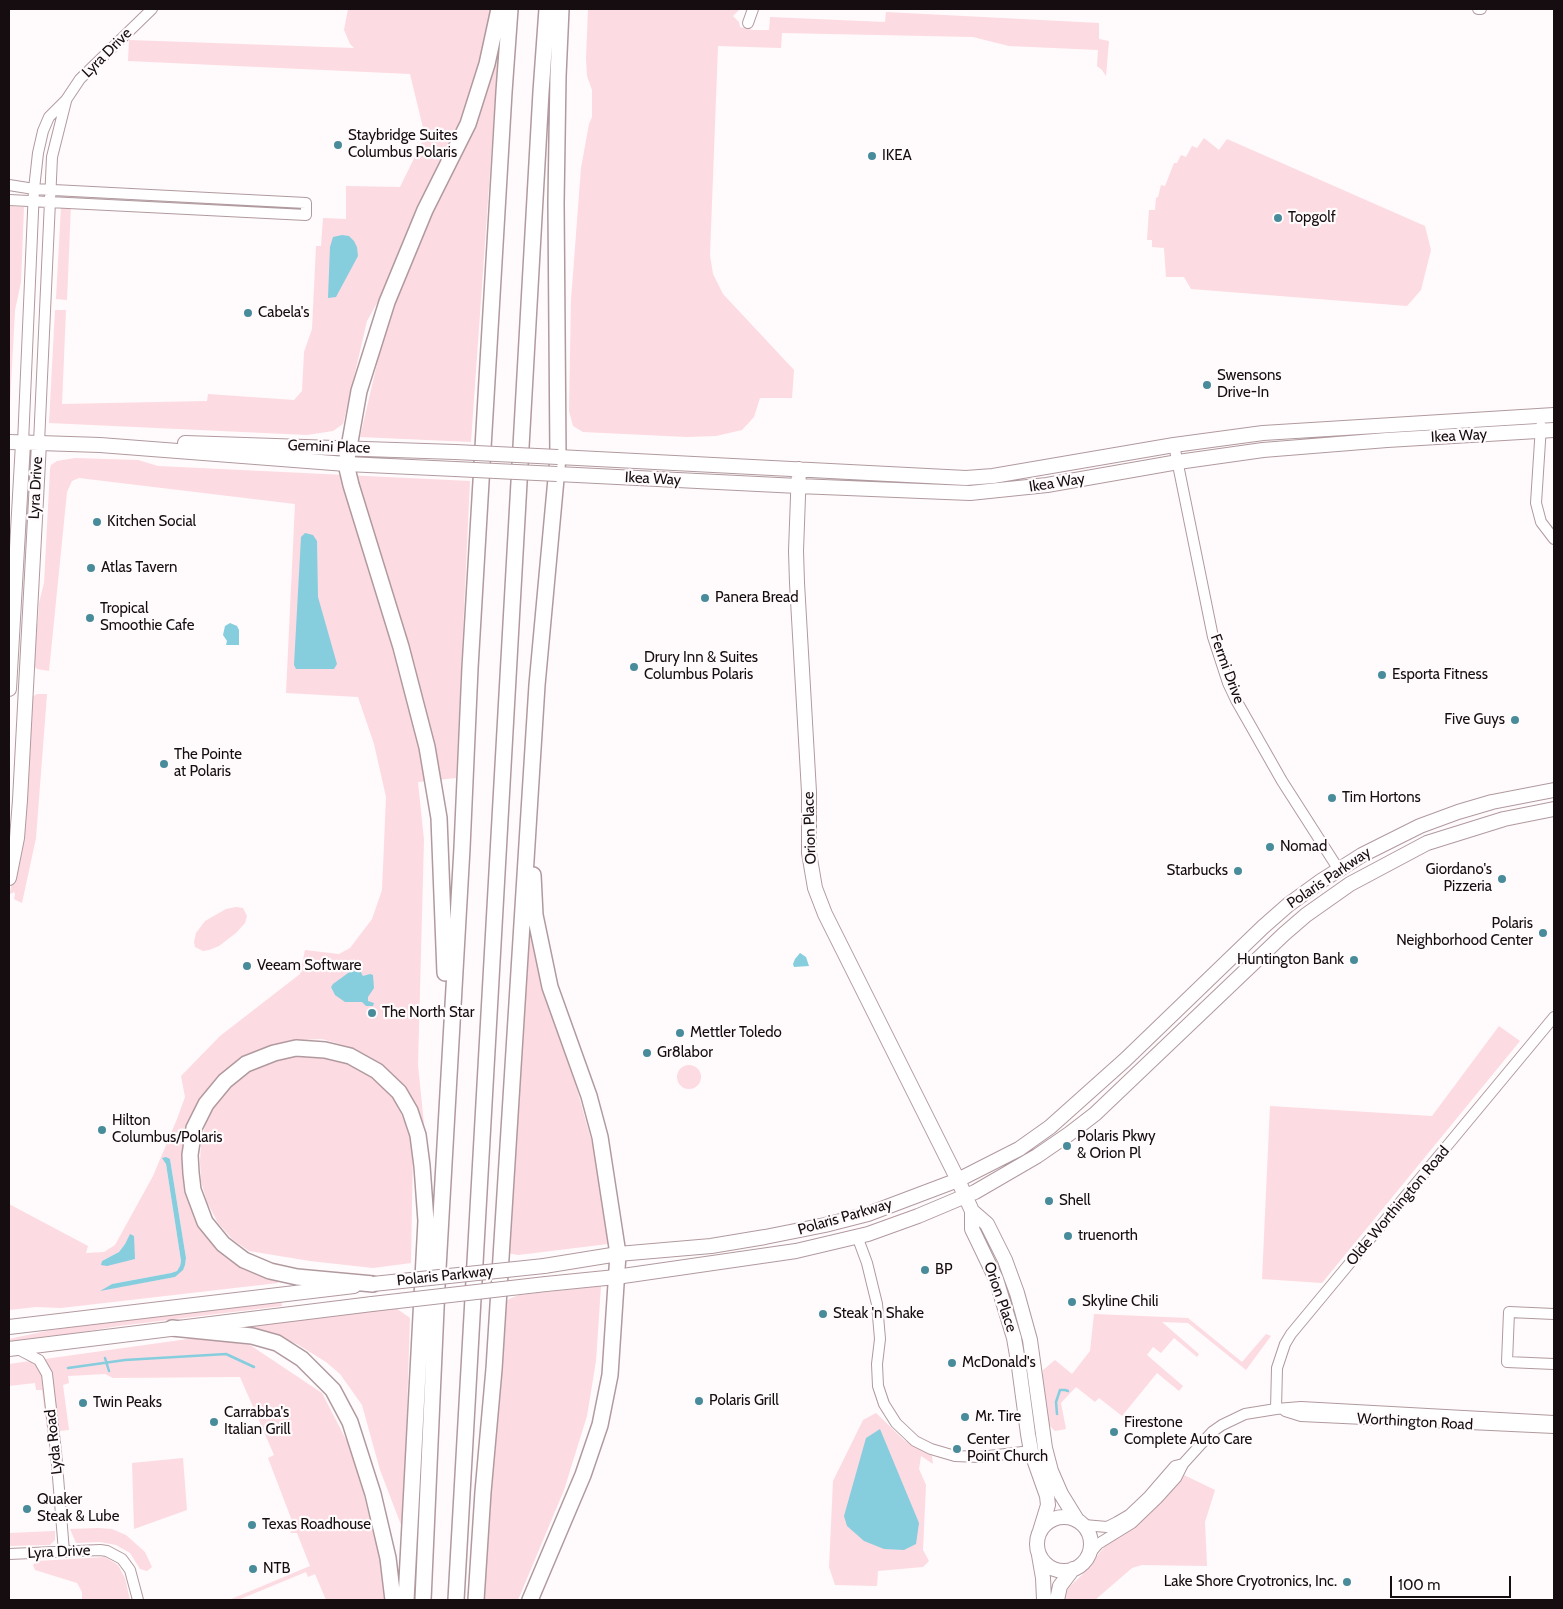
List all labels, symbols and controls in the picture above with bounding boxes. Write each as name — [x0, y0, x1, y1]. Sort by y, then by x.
street label: Lyra Drive — [78, 24, 136, 82]
place label: Staybridge Suites Columbus Polaris — [348, 127, 458, 162]
marker: Staybridge Suites Columbus Polaris — [332, 139, 344, 151]
place label: IKEA — [882, 147, 912, 165]
marker: IKEA — [866, 150, 878, 162]
place label: Topgolf — [1288, 209, 1336, 227]
marker: Topgolf — [1272, 212, 1284, 224]
place label: Cabela's — [258, 304, 309, 322]
marker: Cabela's — [242, 307, 254, 319]
place label: Swensons Drive-In — [1217, 367, 1281, 402]
marker: Swensons Drive-In — [1201, 379, 1213, 391]
street label: Ikea Way — [1430, 426, 1488, 446]
street label: Gemini Place — [287, 437, 371, 457]
street label: Lyra Drive — [25, 456, 47, 520]
street label: Ikea Way — [624, 469, 682, 489]
street label: Ikea Way — [1028, 470, 1086, 496]
place label: Kitchen Social — [107, 513, 196, 531]
marker: Kitchen Social — [91, 516, 103, 528]
place label: Atlas Tavern — [101, 559, 177, 577]
marker: Atlas Tavern — [85, 562, 97, 574]
place label: Panera Bread — [715, 589, 798, 607]
marker: Panera Bread — [699, 592, 711, 604]
place label: Tropical Smoothie Cafe — [100, 600, 194, 635]
marker: Tropical Smoothie Cafe — [84, 612, 96, 624]
street label: Fermi Drive — [1206, 632, 1248, 706]
place label: Drury Inn & Suites Columbus Polaris — [644, 649, 758, 684]
marker: Drury Inn & Suites Columbus Polaris — [628, 661, 640, 673]
place label: Esporta Fitness — [1392, 666, 1488, 684]
marker: Esporta Fitness — [1376, 669, 1388, 681]
place label: Five Guys — [1444, 711, 1505, 729]
marker: Five Guys — [1509, 714, 1521, 726]
place label: The Pointe at Polaris — [174, 746, 242, 781]
marker: The Pointe at Polaris — [158, 758, 170, 770]
place label: Tim Hortons — [1342, 789, 1421, 807]
street label: Orion Place — [800, 791, 820, 865]
marker: Tim Hortons — [1326, 792, 1338, 804]
place label: Nomad — [1280, 838, 1327, 856]
marker: Nomad — [1264, 841, 1276, 853]
street label: Polaris Parkway — [1284, 843, 1374, 913]
place label: Giordano's Pizzeria — [1426, 861, 1492, 896]
place label: Starbucks — [1167, 862, 1228, 880]
marker: Starbucks — [1232, 865, 1244, 877]
marker: Giordano's Pizzeria — [1496, 873, 1508, 885]
place label: Polaris Neighborhood Center — [1396, 915, 1533, 950]
marker: Polaris Neighborhood Center — [1537, 927, 1549, 939]
place label: Huntington Bank — [1237, 951, 1344, 969]
marker: Huntington Bank — [1348, 954, 1360, 966]
place label: Veeam Software — [257, 957, 362, 975]
marker: Veeam Software — [241, 960, 253, 972]
place label: The North Star — [382, 1004, 475, 1022]
marker: The North Star — [366, 1007, 378, 1019]
place label: Mettler Toledo — [690, 1024, 782, 1042]
marker: Mettler Toledo — [674, 1027, 686, 1039]
place label: Gr8labor — [657, 1044, 713, 1062]
marker: Gr8labor — [641, 1047, 653, 1059]
place label: Hilton Columbus/Polaris — [112, 1112, 223, 1147]
marker: Hilton Columbus/Polaris — [96, 1124, 108, 1136]
place label: Polaris Pkwy & Orion Pl — [1077, 1128, 1156, 1163]
marker: Polaris Pkwy & Orion Pl — [1061, 1140, 1073, 1152]
street label: Olde Worthington Road — [1343, 1143, 1453, 1269]
place label: Shell — [1059, 1192, 1091, 1210]
street label: Polaris Parkway — [796, 1195, 894, 1239]
marker: Shell — [1043, 1195, 1055, 1207]
place label: truenorth — [1078, 1227, 1138, 1245]
marker: truenorth — [1062, 1230, 1074, 1242]
street label: Orion Place — [980, 1260, 1020, 1334]
place label: BP — [935, 1261, 953, 1279]
street label: Polaris Parkway — [396, 1262, 494, 1290]
marker: BP — [919, 1264, 931, 1276]
place label: Skyline Chili — [1082, 1293, 1158, 1311]
marker: Skyline Chili — [1066, 1296, 1078, 1308]
place label: Steak 'n Shake — [833, 1305, 924, 1323]
marker: Steak 'n Shake — [817, 1308, 829, 1320]
place label: McDonald's — [962, 1354, 1036, 1372]
marker: McDonald's — [946, 1357, 958, 1369]
place label: Polaris Grill — [709, 1392, 779, 1410]
place label: Twin Peaks — [93, 1394, 162, 1412]
marker: Polaris Grill — [693, 1395, 705, 1407]
marker: Twin Peaks — [77, 1397, 89, 1409]
place label: Carrabba's Italian Grill — [224, 1404, 291, 1439]
place label: Mr. Tire — [975, 1408, 1021, 1426]
street label: Lyda Road — [42, 1409, 66, 1475]
street label: Worthington Road — [1356, 1410, 1474, 1434]
marker: Mr. Tire — [959, 1411, 971, 1423]
place label: Firestone Complete Auto Care — [1124, 1414, 1252, 1449]
marker: Carrabba's Italian Grill — [208, 1416, 220, 1428]
marker: Firestone Complete Auto Care — [1108, 1426, 1120, 1438]
place label: Center Point Church — [967, 1431, 1048, 1466]
marker: Center Point Church — [951, 1443, 963, 1455]
place label: Quaker Steak & Lube — [37, 1491, 119, 1526]
marker: Quaker Steak & Lube — [21, 1503, 33, 1515]
place label: Texas Roadhouse — [262, 1516, 371, 1534]
marker: Texas Roadhouse — [246, 1519, 258, 1531]
street label: Lyra Drive — [27, 1541, 91, 1563]
place label: NTB — [263, 1560, 291, 1578]
marker: NTB — [247, 1563, 259, 1575]
scale bar — [1393, 1566, 1514, 1598]
place label: Lake Shore Cryotronics, Inc. — [1164, 1573, 1337, 1591]
marker: Lake Shore Cryotronics, Inc. — [1341, 1576, 1353, 1588]
text: 100 m — [1398, 1576, 1440, 1594]

